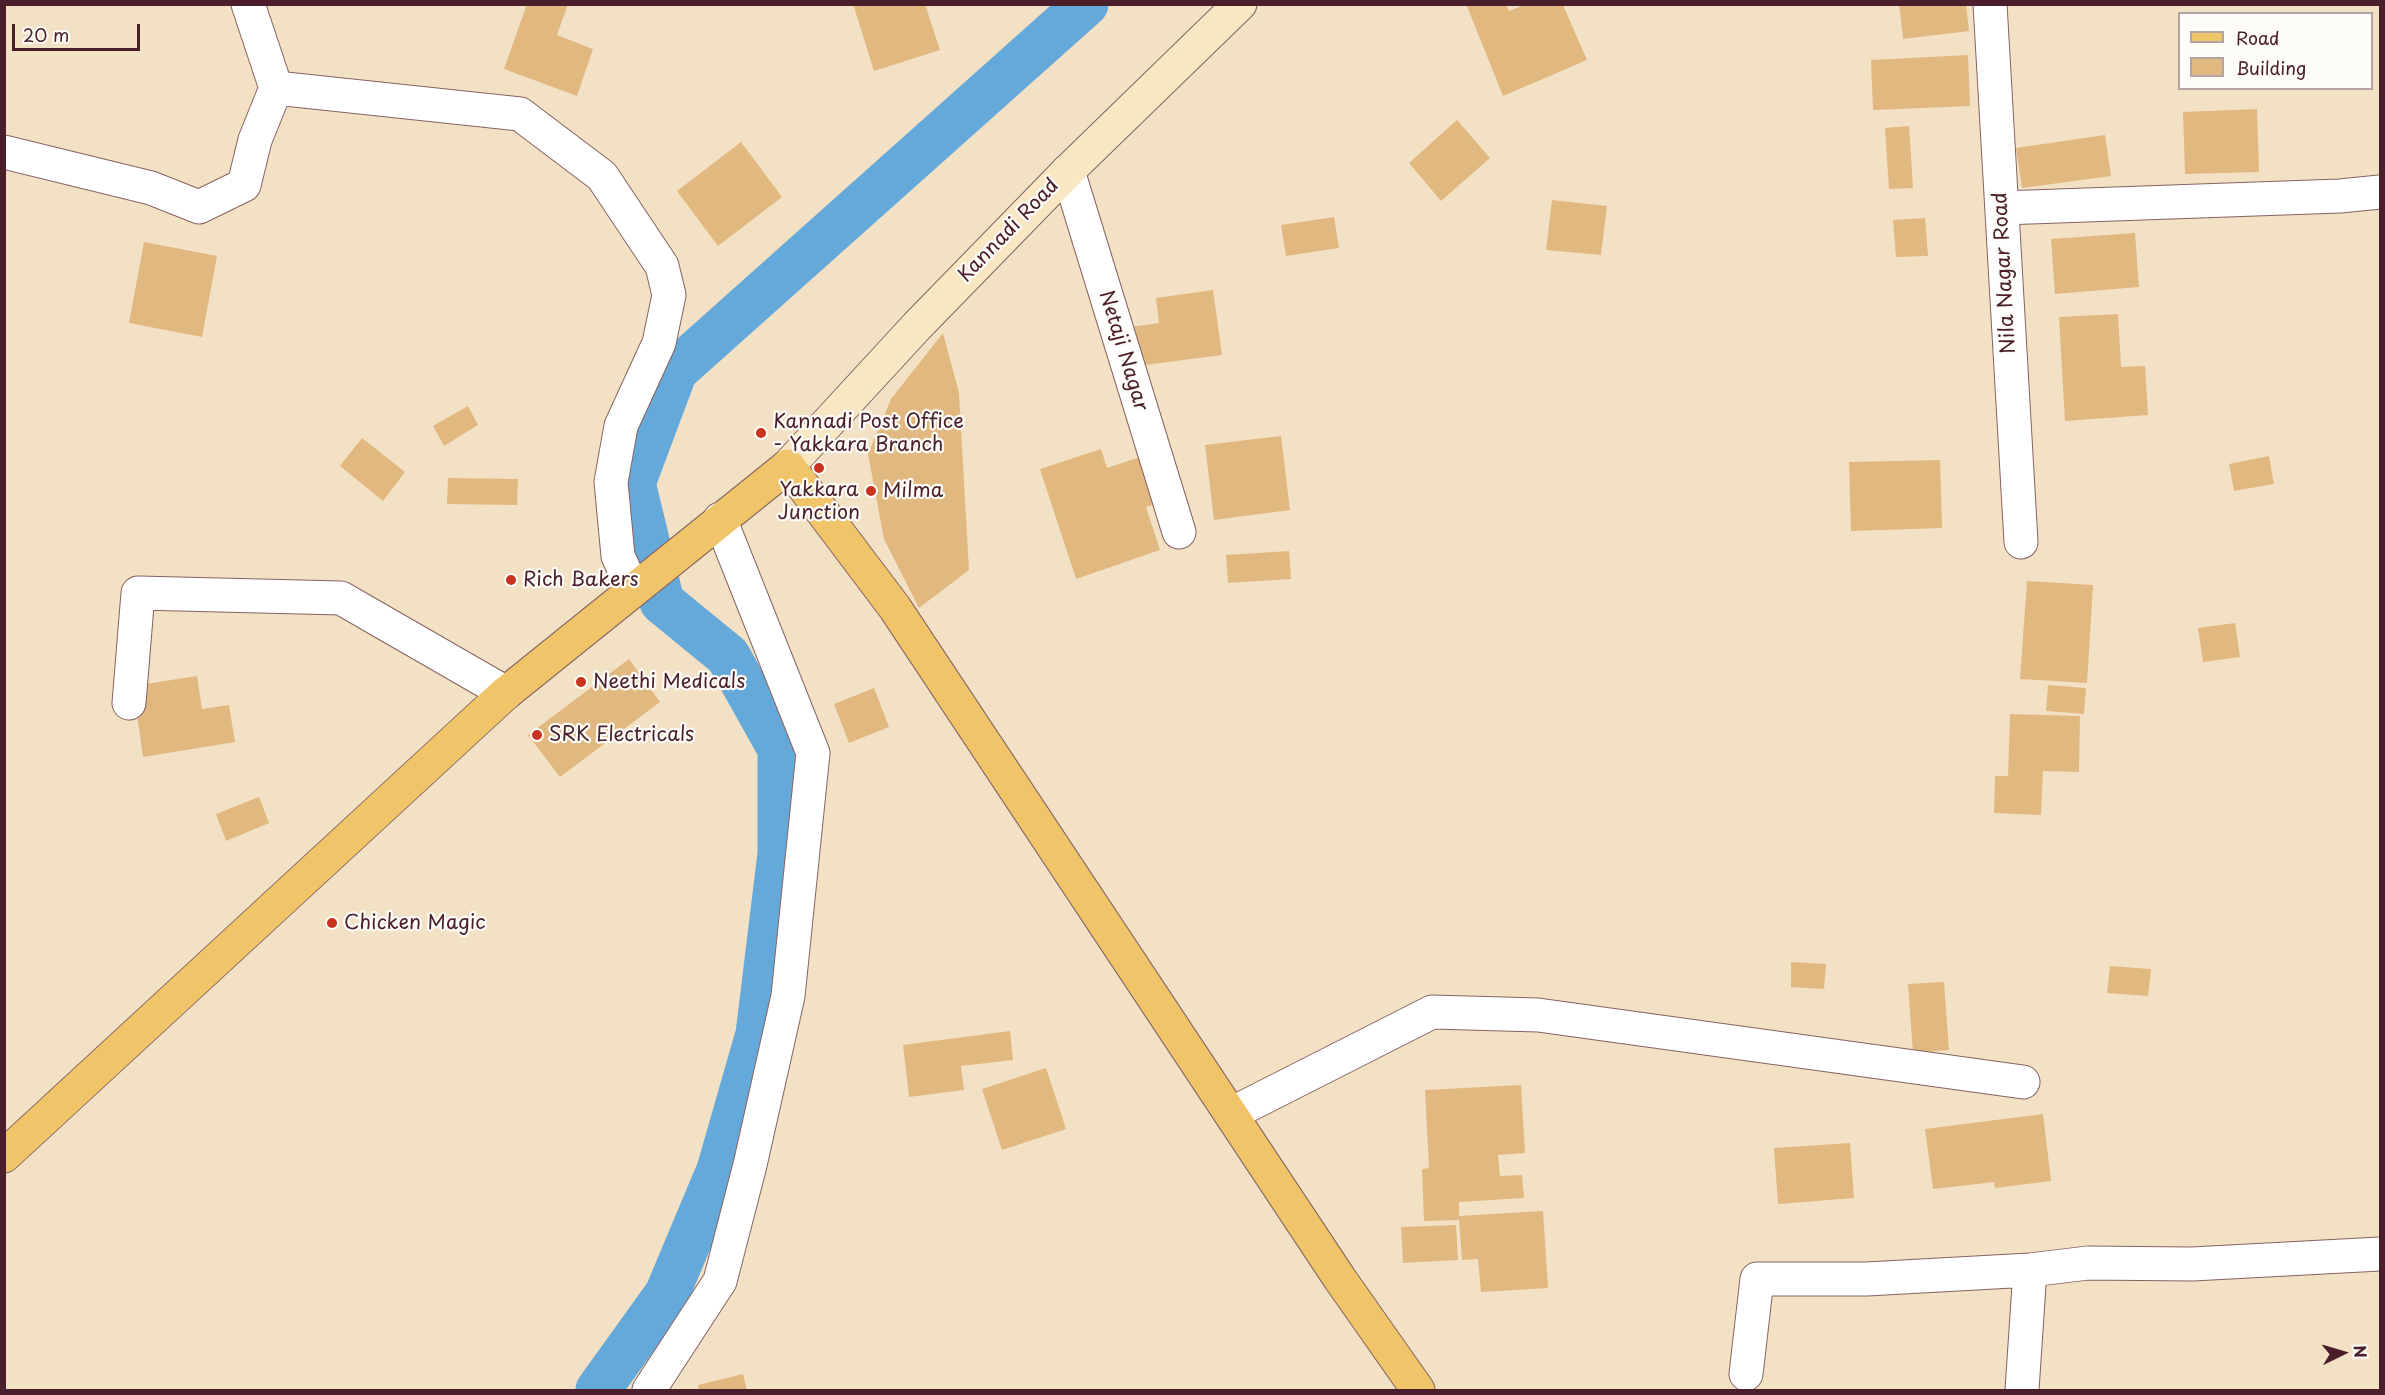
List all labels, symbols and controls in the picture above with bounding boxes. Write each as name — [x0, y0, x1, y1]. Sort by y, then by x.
scale bar — [15, 12, 142, 50]
legend — [2178, 12, 2373, 90]
text: 20 m — [23, 21, 69, 48]
text: Road — [2236, 24, 2280, 51]
text: Building — [2236, 54, 2306, 81]
street label: Kannadi Road — [954, 174, 1064, 288]
street label: Nila Nagar Road — [1989, 192, 2021, 354]
street label: Netaji Nagar — [1093, 288, 1153, 414]
place label: Kannadi Post Office - Yakkara Branch — [773, 410, 964, 457]
marker: Kannadi Post Office - Yakkara Branch — [754, 426, 768, 440]
marker: Yakkara Junction — [812, 461, 826, 475]
place label: Yakkara Junction — [778, 478, 860, 525]
place label: Milma — [883, 479, 943, 503]
marker: Milma — [864, 484, 878, 498]
place label: Rich Bakers — [523, 568, 639, 592]
marker: Rich Bakers — [504, 573, 518, 587]
place label: Neethi Medicals — [593, 670, 745, 694]
marker: Neethi Medicals — [574, 675, 588, 689]
place label: SRK Electricals — [549, 723, 694, 747]
marker: SRK Electricals — [530, 728, 544, 742]
place label: Chicken Magic — [344, 911, 486, 935]
marker: Chicken Magic — [325, 916, 339, 930]
north arrow — [2313, 1323, 2373, 1383]
text: N — [2348, 1344, 2373, 1359]

